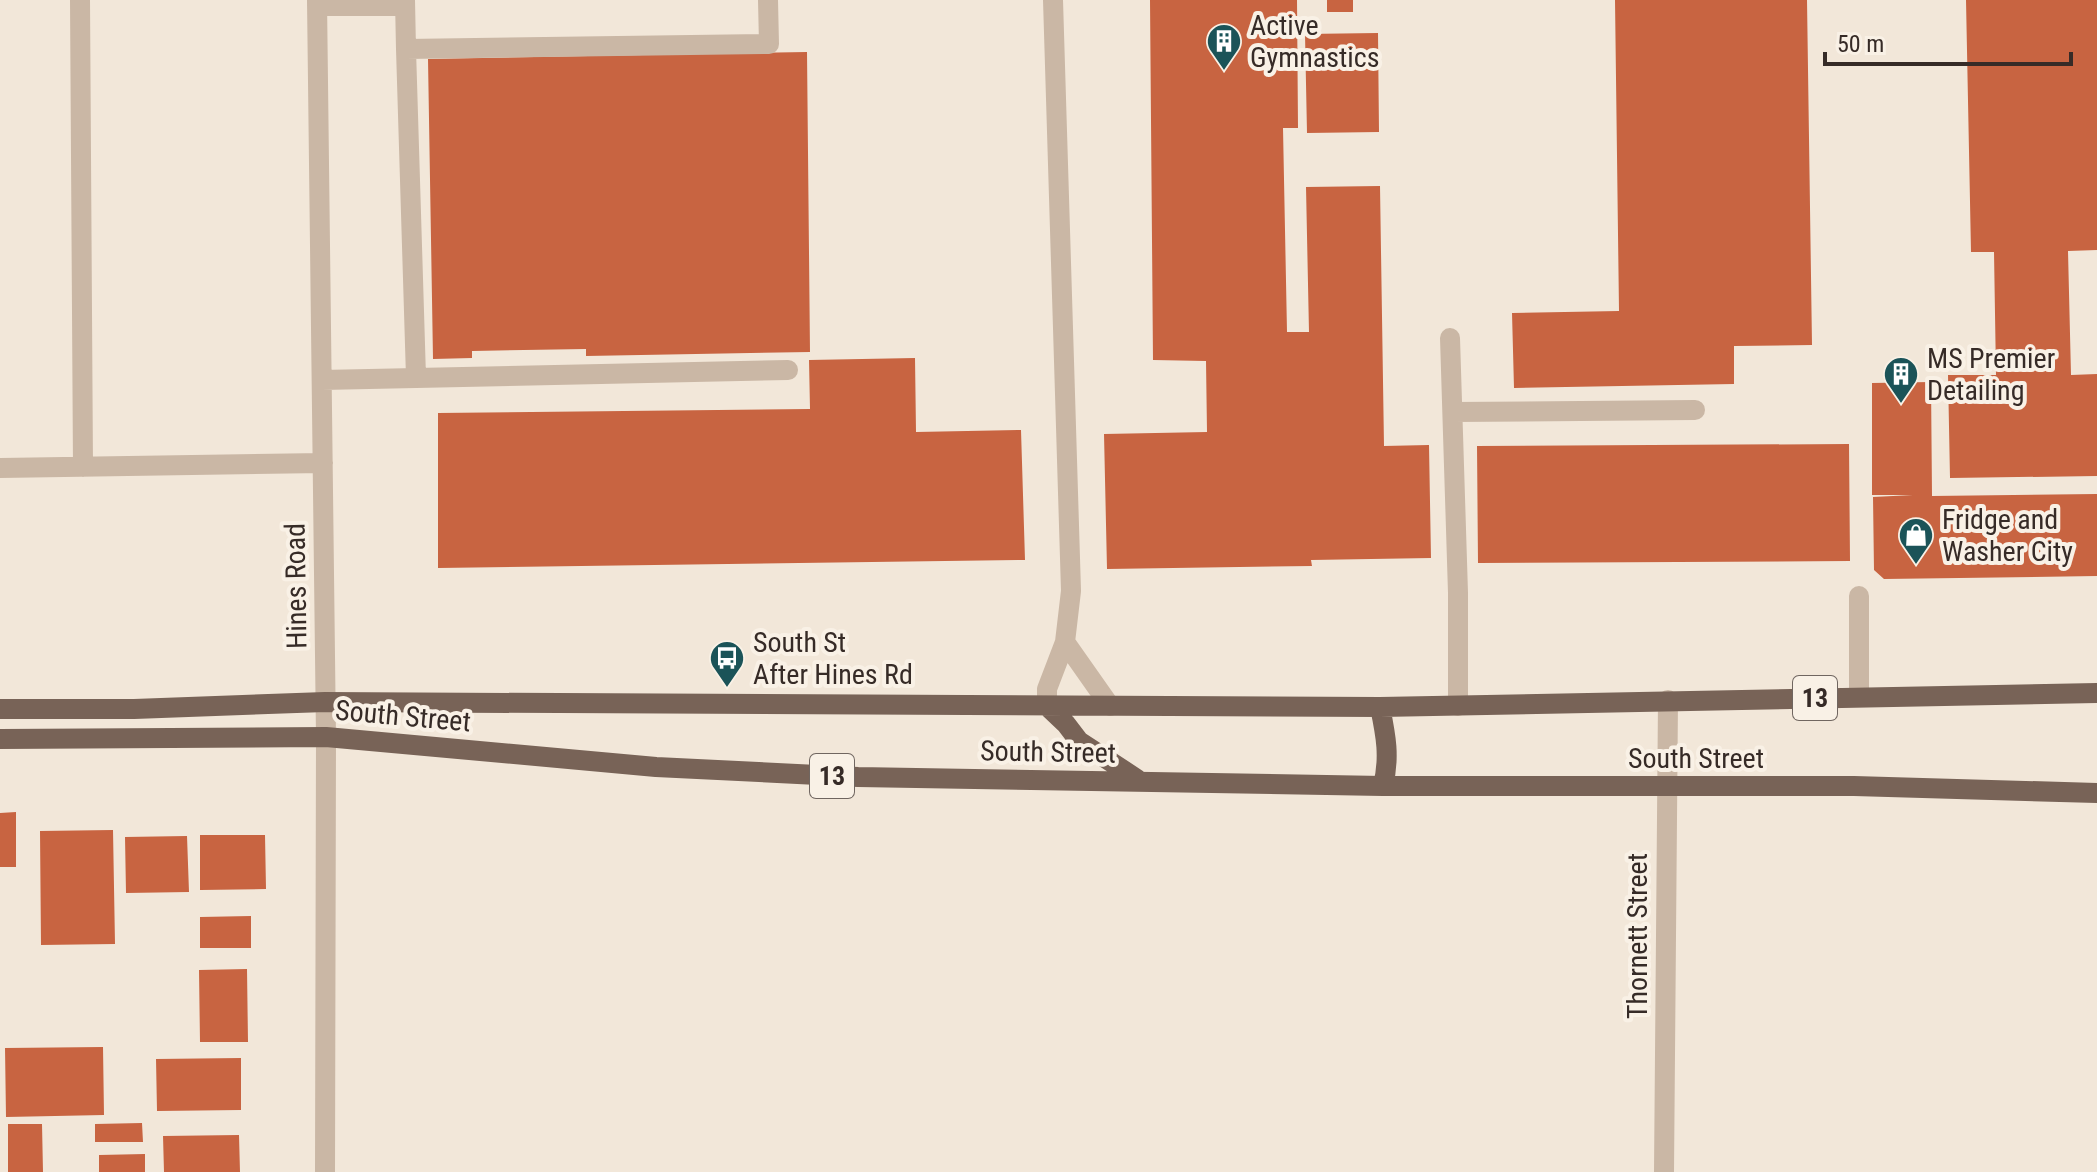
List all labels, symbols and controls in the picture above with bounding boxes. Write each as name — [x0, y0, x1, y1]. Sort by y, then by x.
place label: Active Gymnastics — [1250, 9, 1379, 74]
scale bar — [1825, 16, 2071, 66]
building icon: Active Gymnastics — [1205, 22, 1243, 72]
text: 50 m — [1837, 30, 1884, 58]
place label: MS Premier Detailing — [1927, 342, 2055, 407]
building icon: MS Premier Detailing — [1882, 355, 1920, 405]
place label: Fridge and Washer City — [1942, 503, 2073, 568]
shop icon: Fridge and Washer City — [1897, 516, 1935, 566]
street label: Hines Road — [278, 523, 314, 649]
place label: South St After Hines Rd — [753, 626, 913, 691]
bus stop icon: South St After Hines Rd — [708, 639, 746, 689]
road number: 13 — [1793, 676, 1837, 720]
street label: South Street — [334, 694, 472, 738]
street label: South Street — [980, 734, 1116, 770]
street label: South Street — [1628, 742, 1764, 775]
road number: 13 — [810, 754, 854, 798]
street label: Thornett Street — [1621, 853, 1654, 1019]

